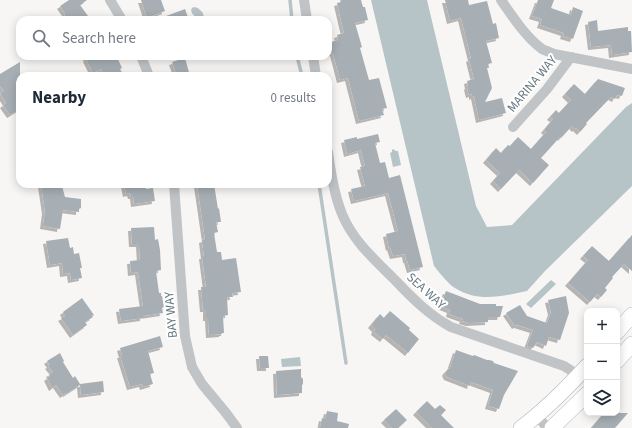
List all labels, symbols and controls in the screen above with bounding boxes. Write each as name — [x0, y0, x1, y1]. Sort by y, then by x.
search box — [16, 16, 332, 60]
icon: search — [30, 27, 52, 49]
text: Search here — [62, 28, 136, 49]
street label: MARINA WAY — [503, 51, 561, 116]
text: Nearby — [32, 86, 86, 110]
text: 0 results — [271, 89, 316, 107]
street label: SEA WAY — [403, 269, 450, 314]
street label: BAY WAY — [160, 290, 182, 339]
map controls — [584, 308, 620, 416]
button: + — [584, 308, 620, 344]
button: − — [584, 344, 620, 380]
button: layers — [584, 380, 620, 416]

